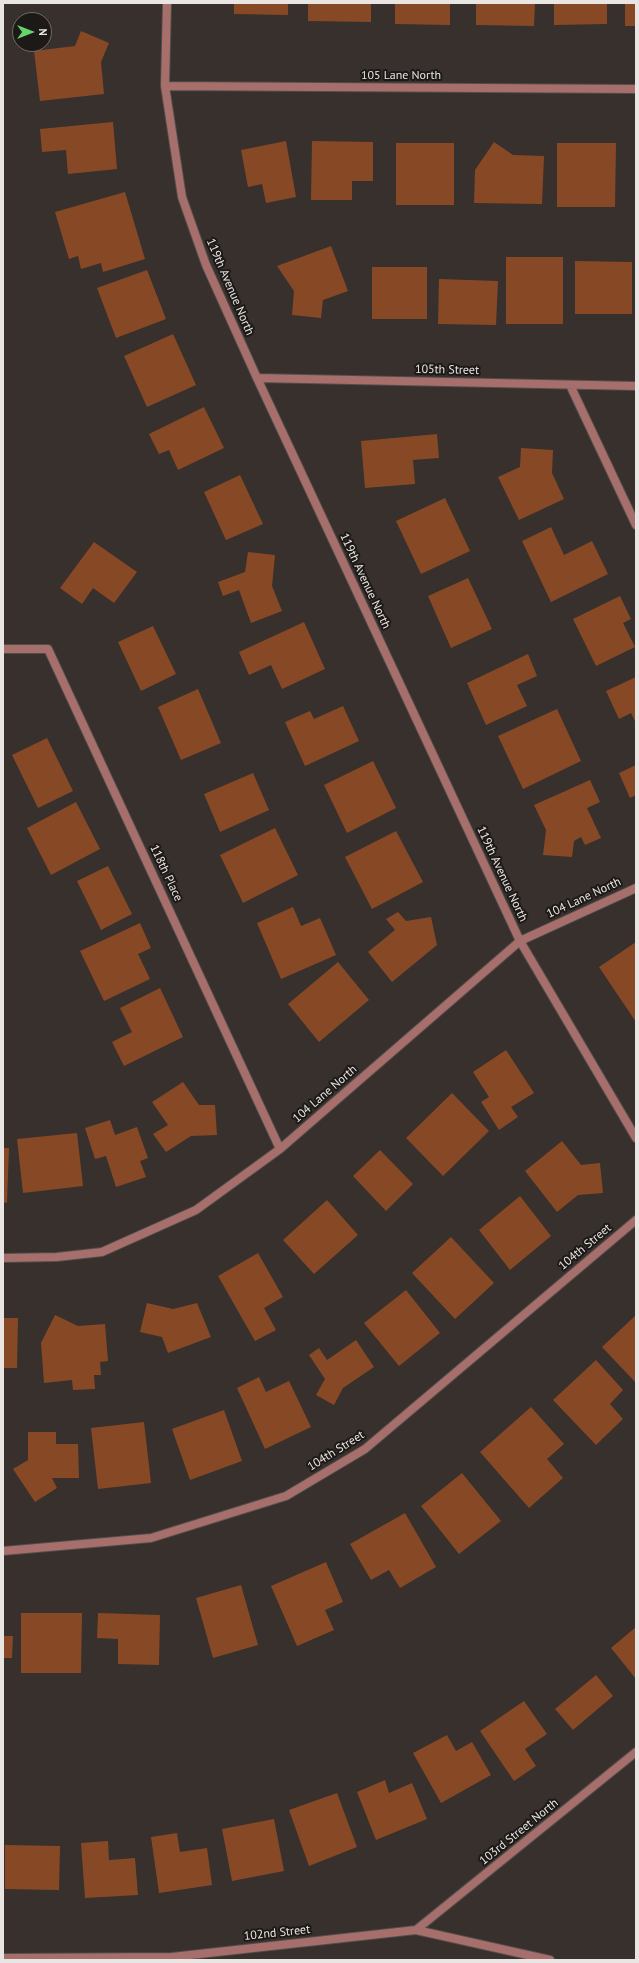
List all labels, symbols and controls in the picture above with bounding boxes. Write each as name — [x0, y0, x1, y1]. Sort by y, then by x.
north arrow — [12, 12, 52, 52]
text: N — [36, 28, 50, 36]
street label: 105 Lane North — [361, 69, 441, 83]
street label: 119th Avenue North — [203, 236, 257, 338]
street label: 105th Street — [415, 362, 479, 378]
street label: 119th Avenue North — [337, 531, 393, 631]
street label: 119th Avenue North — [474, 824, 530, 924]
street label: 118th Place — [147, 842, 185, 904]
street label: 104 Lane North — [545, 875, 623, 921]
street label: 104 Lane North — [290, 1062, 360, 1126]
street label: 104th Street — [556, 1221, 614, 1273]
street label: 104th Street — [305, 1428, 367, 1474]
street label: 103rd Street North — [477, 1796, 561, 1868]
street label: 102nd Street — [243, 1922, 311, 1944]

